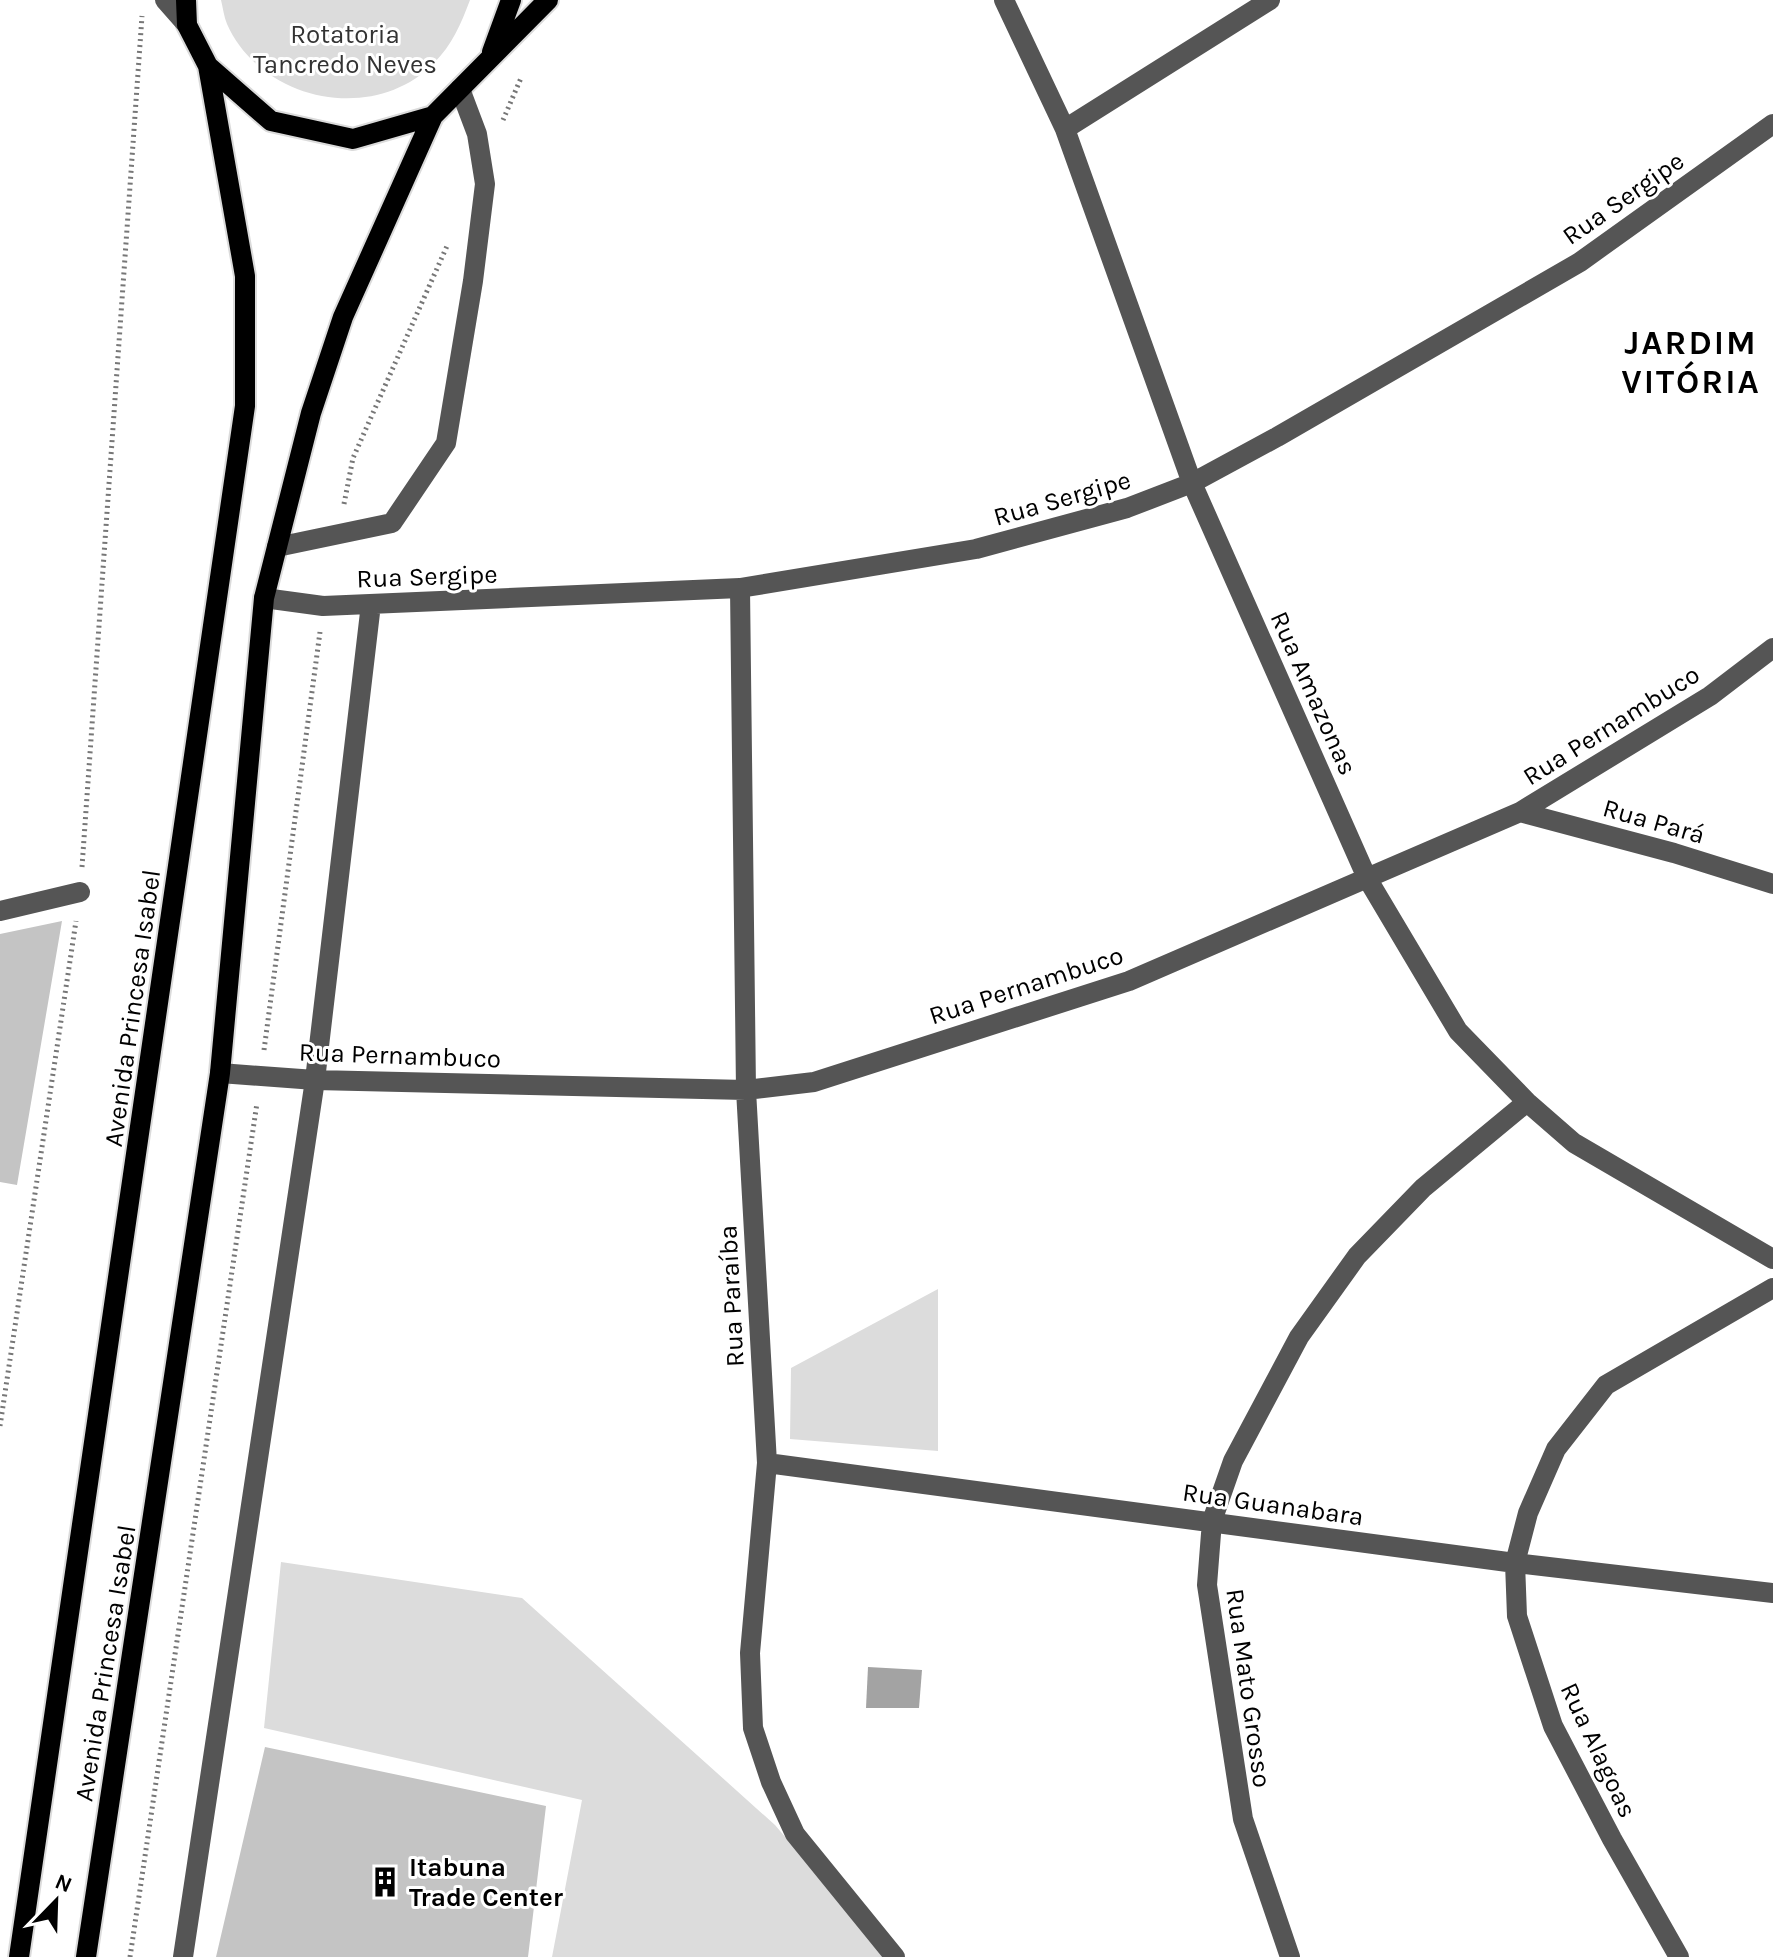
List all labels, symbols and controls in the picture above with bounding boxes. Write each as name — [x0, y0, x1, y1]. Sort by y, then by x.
park label: Rotatoria Tancredo Neves — [253, 19, 437, 80]
street label: Rua Sergipe — [1557, 145, 1690, 252]
district label: JARDIM VITÓRIA — [1621, 323, 1761, 402]
street label: Rua Sergipe — [990, 464, 1134, 533]
street label: Rua Sergipe — [356, 559, 498, 594]
street label: Rua Amazonas — [1264, 607, 1363, 780]
street label: Rua Pernambuco — [1517, 659, 1705, 792]
street label: Rua Pará — [1599, 792, 1708, 851]
street label: Avenida Princesa Isabel — [98, 867, 167, 1149]
street label: Rua Pernambuco — [925, 939, 1127, 1031]
street label: Rua Pernambuco — [298, 1036, 502, 1075]
street label: Rua Paraíba — [712, 1224, 751, 1368]
street label: Rua Guanabara — [1180, 1476, 1365, 1533]
street label: Avenida Princesa Isabel — [68, 1523, 143, 1804]
street label: Rua Mato Grosso — [1219, 1587, 1278, 1790]
street label: Rua Alagoas — [1554, 1678, 1643, 1823]
place label: Itabuna Trade Center — [409, 1852, 564, 1913]
north arrow — [16, 1861, 96, 1941]
building icon: Itabuna Trade Center — [368, 1865, 402, 1899]
text: N — [51, 1868, 76, 1899]

